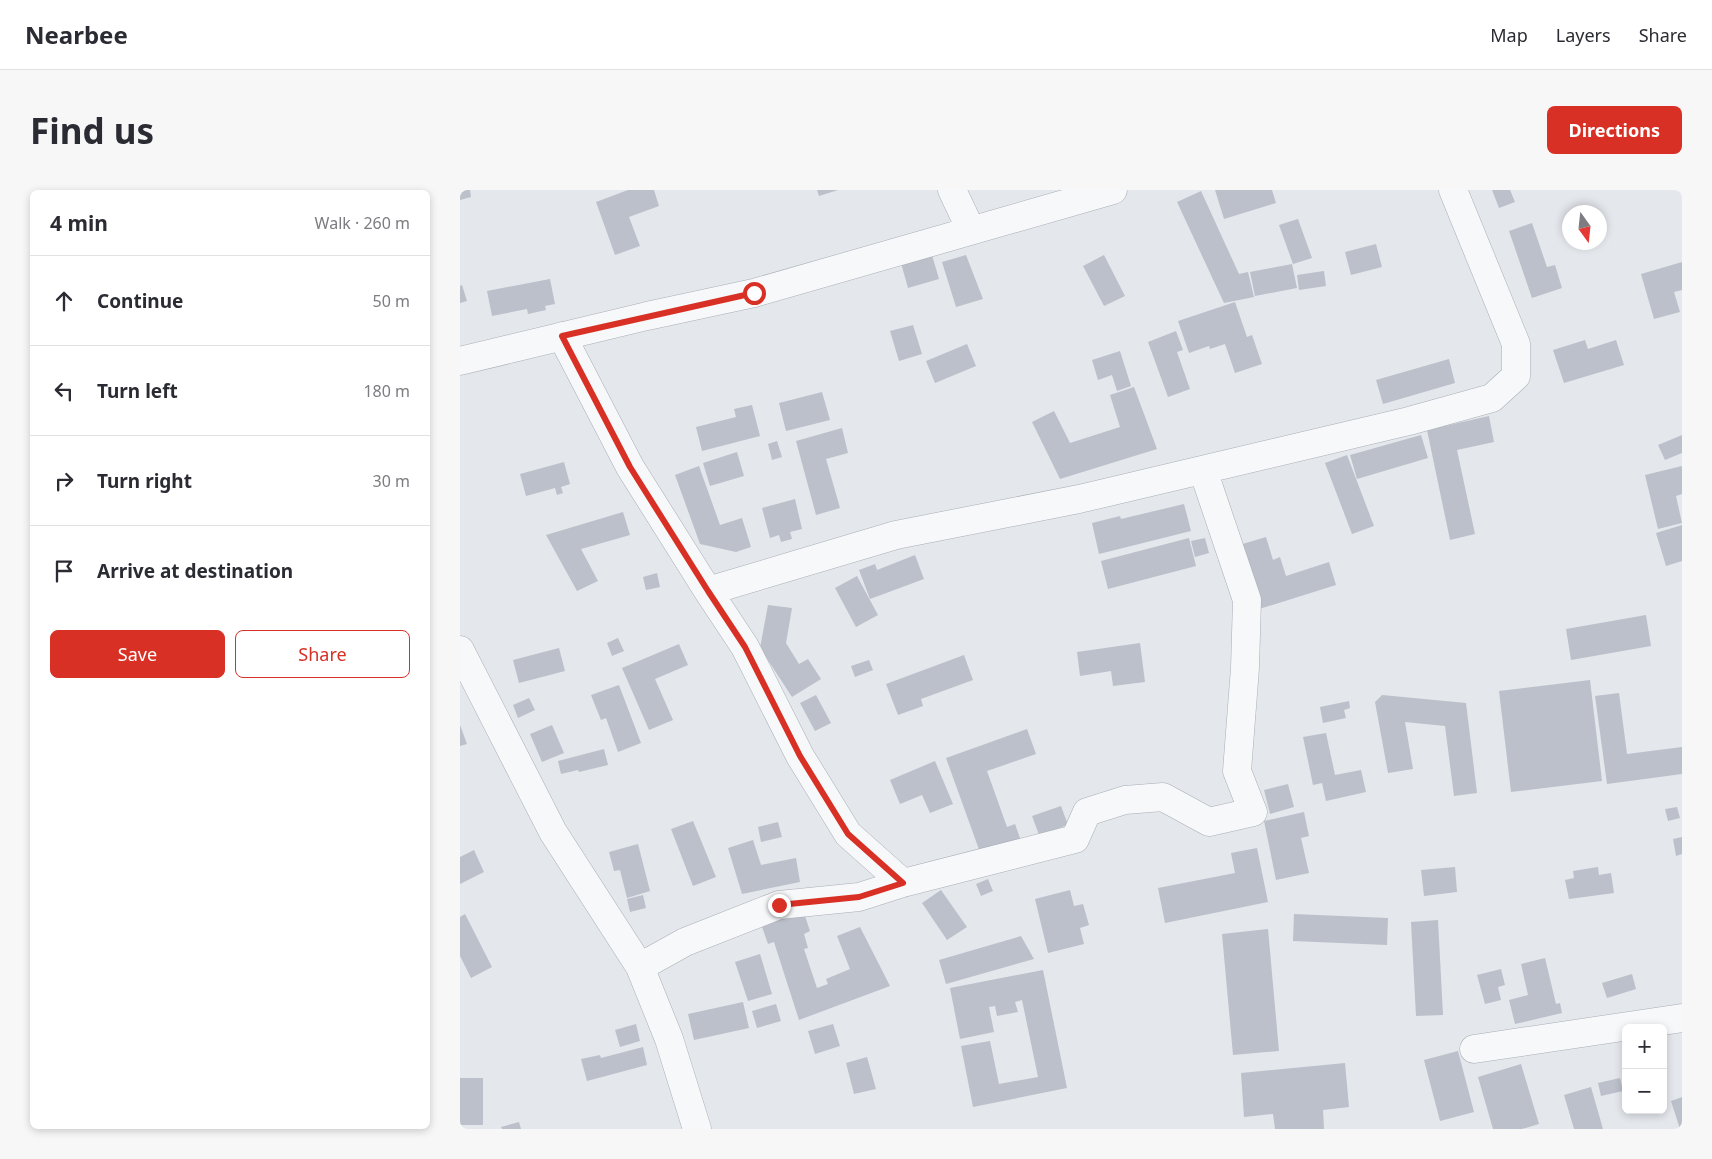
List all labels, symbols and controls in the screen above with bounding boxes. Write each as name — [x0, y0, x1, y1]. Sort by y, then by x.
text: Nearbee — [25, 18, 128, 51]
text: Map — [1490, 23, 1528, 47]
text: Layers — [1556, 23, 1611, 47]
text: Share — [1639, 23, 1687, 47]
button: Directions — [1547, 106, 1682, 154]
text: Find us — [30, 107, 154, 154]
north arrow — [1562, 205, 1607, 250]
text: 4 min — [50, 209, 108, 237]
text: Walk · 260 m — [315, 212, 410, 234]
route start — [743, 282, 766, 305]
icon: ahead — [50, 287, 78, 315]
text: Continue — [97, 288, 183, 314]
text: 50 m — [373, 290, 410, 312]
icon: left — [50, 377, 78, 405]
text: Turn left — [97, 378, 178, 404]
text: 180 m — [363, 380, 410, 402]
icon: right — [50, 467, 78, 495]
text: Turn right — [97, 468, 192, 494]
text: 30 m — [373, 470, 410, 492]
icon: arrive — [50, 557, 78, 585]
text: Arrive at destination — [97, 558, 293, 584]
button: Save — [50, 630, 225, 678]
button: Share — [235, 630, 410, 678]
route end — [768, 894, 791, 917]
map controls — [1622, 1024, 1667, 1114]
button: + — [1622, 1024, 1667, 1069]
button: − — [1622, 1069, 1667, 1114]

